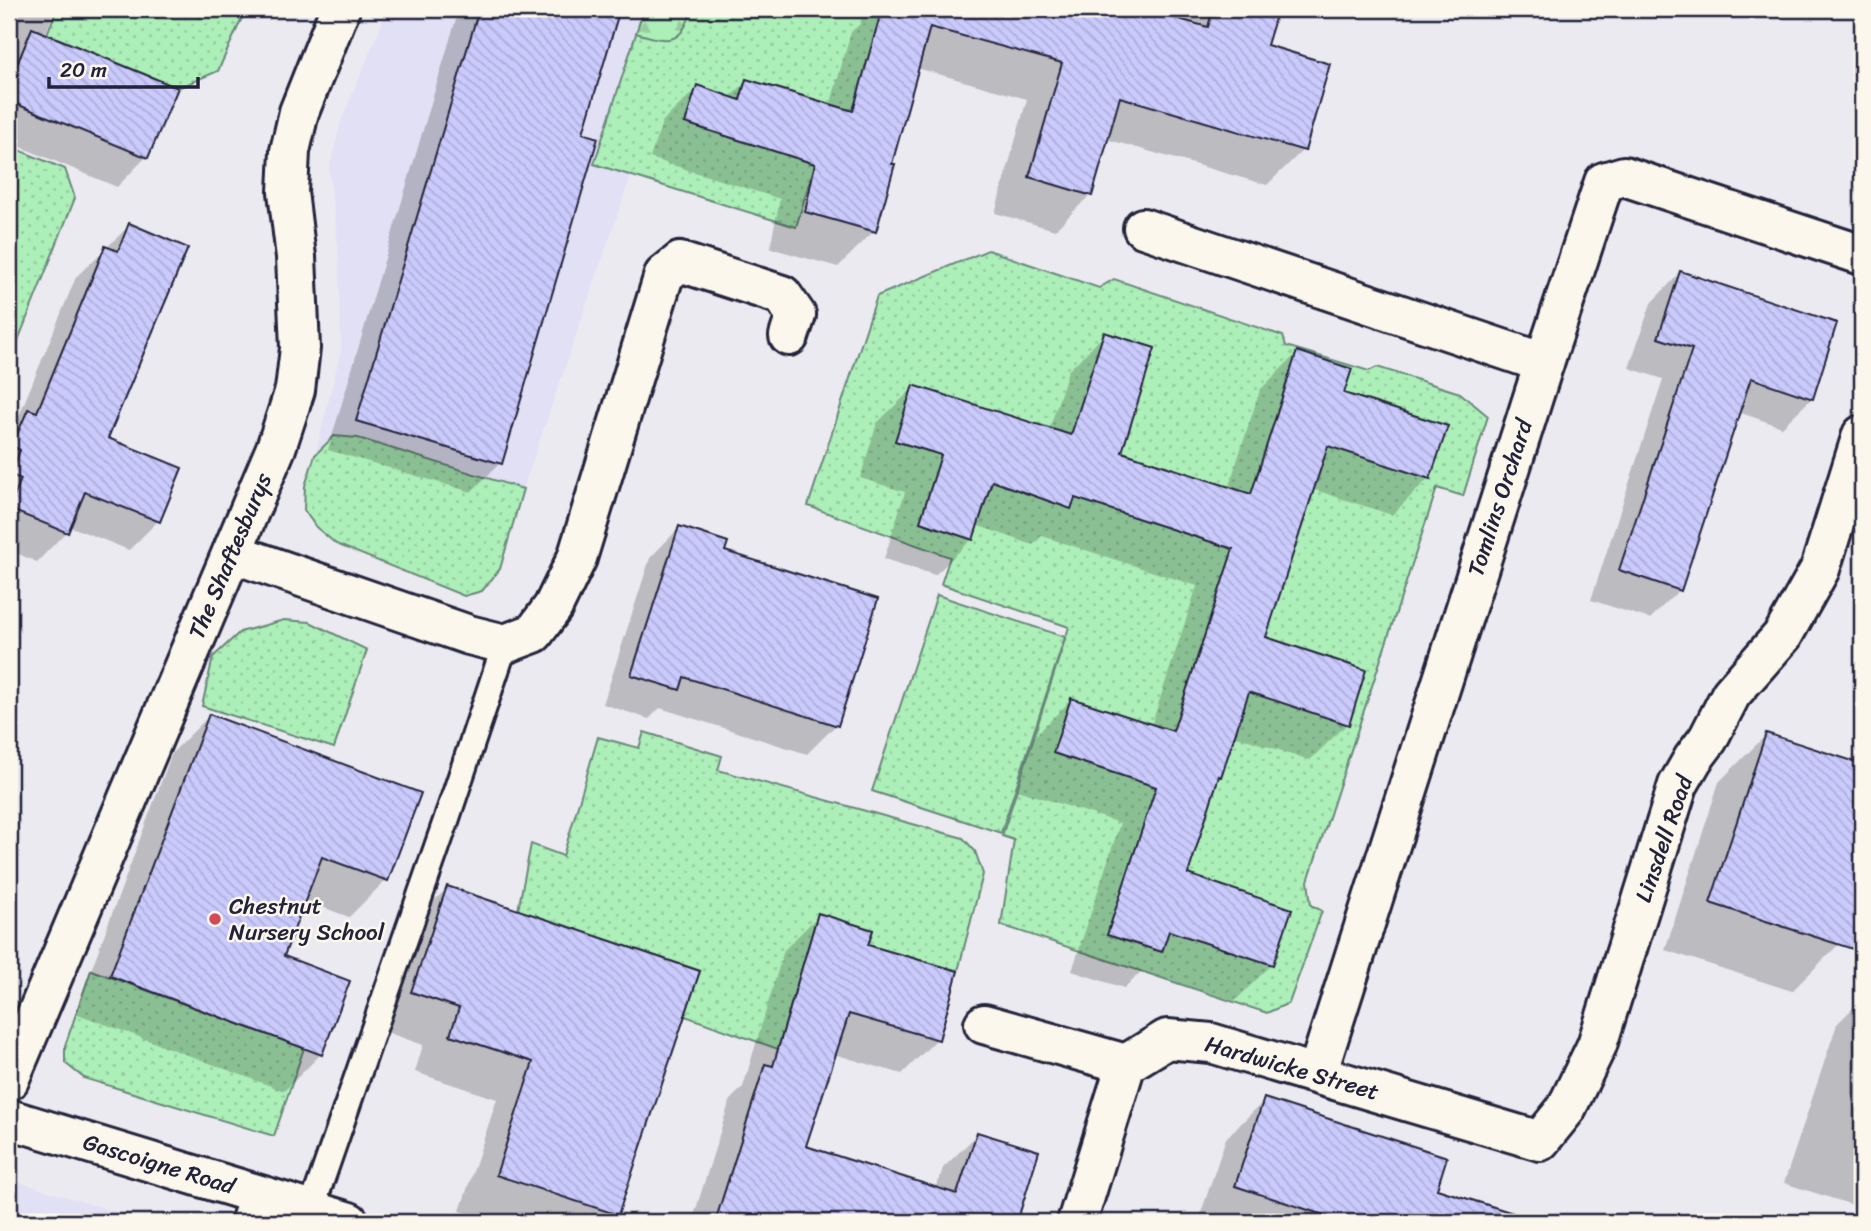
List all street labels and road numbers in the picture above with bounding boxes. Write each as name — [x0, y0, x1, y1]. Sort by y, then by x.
street label: Tomlins Orchard — [1455, 412, 1545, 582]
street label: The Shaftesburys — [176, 466, 284, 646]
street label: Linsdell Road — [1623, 768, 1705, 908]
street label: Hardwicke Street — [1200, 1024, 1384, 1112]
street label: Gascoigne Road — [78, 1121, 242, 1207]

